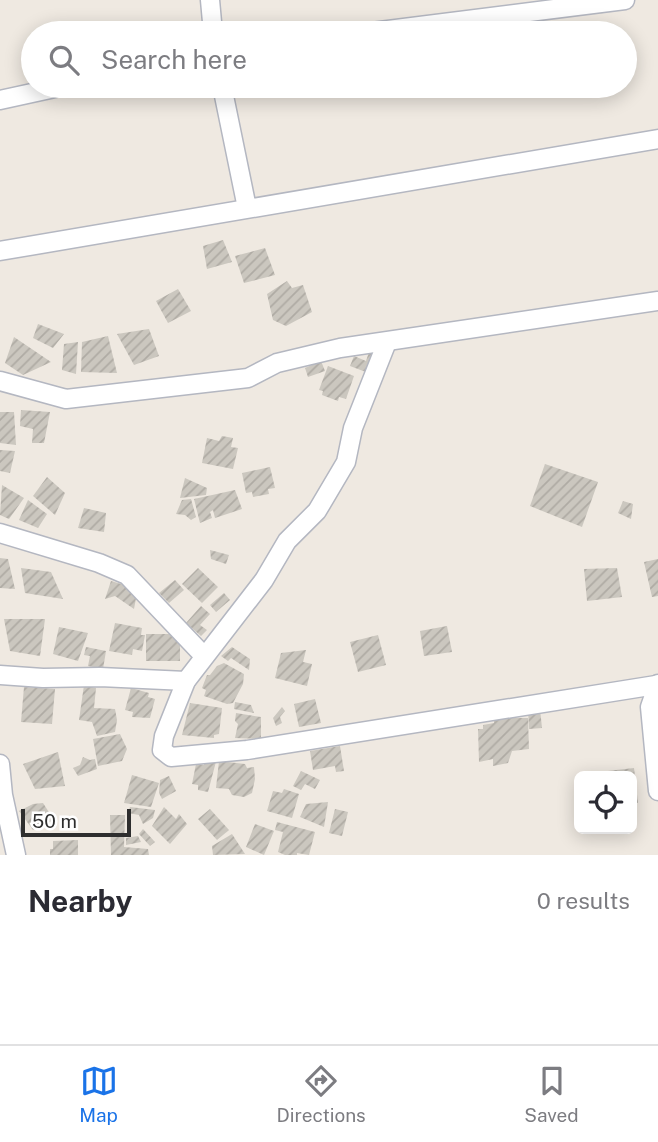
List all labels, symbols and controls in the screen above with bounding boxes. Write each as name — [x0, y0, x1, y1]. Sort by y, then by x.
search box — [21, 21, 637, 98]
icon: search — [45, 41, 83, 79]
text: Search here — [101, 44, 247, 75]
map controls — [574, 771, 637, 834]
button: locate — [574, 771, 637, 834]
scale bar — [21, 806, 131, 838]
text: 50 m — [32, 810, 77, 832]
text: Nearby — [28, 883, 132, 919]
text: 0 results — [537, 887, 630, 914]
tab: Map — [79, 1062, 118, 1126]
tab: Directions — [276, 1062, 366, 1126]
tab: Saved — [524, 1062, 579, 1126]

